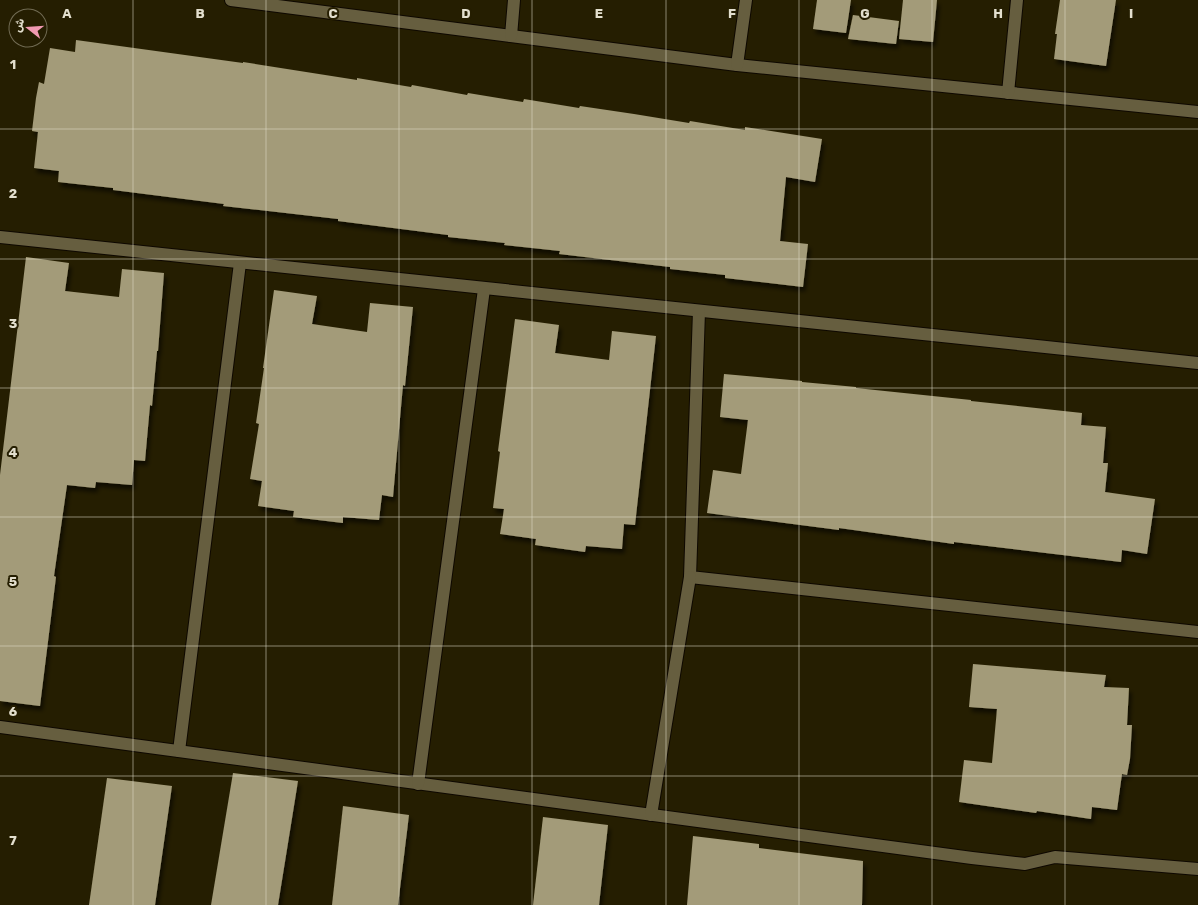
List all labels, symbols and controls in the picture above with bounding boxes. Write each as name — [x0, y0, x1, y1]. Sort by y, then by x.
text: A — [62, 6, 72, 21]
text: B — [195, 6, 205, 21]
text: C — [328, 6, 338, 21]
text: D — [461, 6, 471, 21]
text: E — [595, 6, 603, 21]
text: F — [728, 6, 736, 21]
text: G — [860, 6, 870, 21]
text: H — [993, 6, 1003, 21]
text: I — [1129, 6, 1133, 21]
north arrow — [8, 8, 48, 48]
text: ش — [11, 17, 27, 34]
text: 1 — [10, 57, 16, 72]
text: 2 — [9, 186, 17, 201]
text: 3 — [9, 316, 18, 331]
text: 4 — [9, 445, 18, 460]
text: 5 — [9, 574, 17, 589]
text: 6 — [9, 704, 18, 719]
text: 7 — [9, 833, 17, 848]

